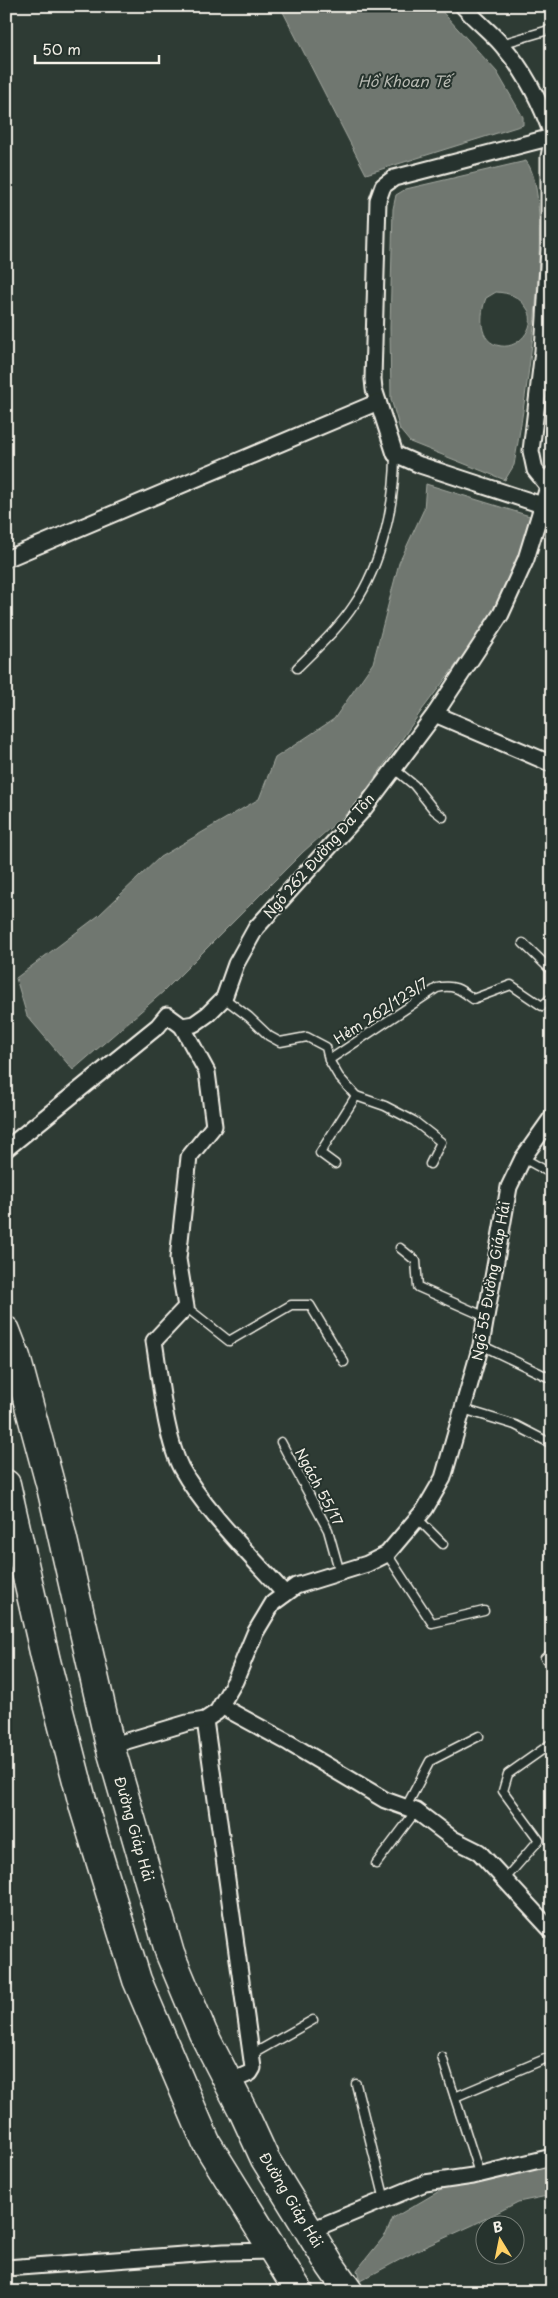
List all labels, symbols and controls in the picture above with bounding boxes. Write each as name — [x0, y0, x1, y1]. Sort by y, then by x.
scale bar — [35, 32, 159, 64]
text: 50 m — [42, 37, 81, 60]
water label: Hồ Khoan Tế — [358, 69, 455, 92]
street label: Ngõ 262 Đường Đa Tôn — [258, 788, 379, 923]
street label: Hẻm 262/123/7 — [329, 972, 432, 1049]
street label: Ngõ 55 Đường Giáp Hải — [466, 1200, 515, 1362]
street label: Ngách 55/17 — [290, 1444, 349, 1530]
street label: Đường Giáp Hải — [109, 1774, 159, 1884]
street label: Đường Giáp Hải — [255, 2148, 328, 2252]
north arrow — [476, 2216, 526, 2266]
text: B — [491, 2216, 504, 2238]

